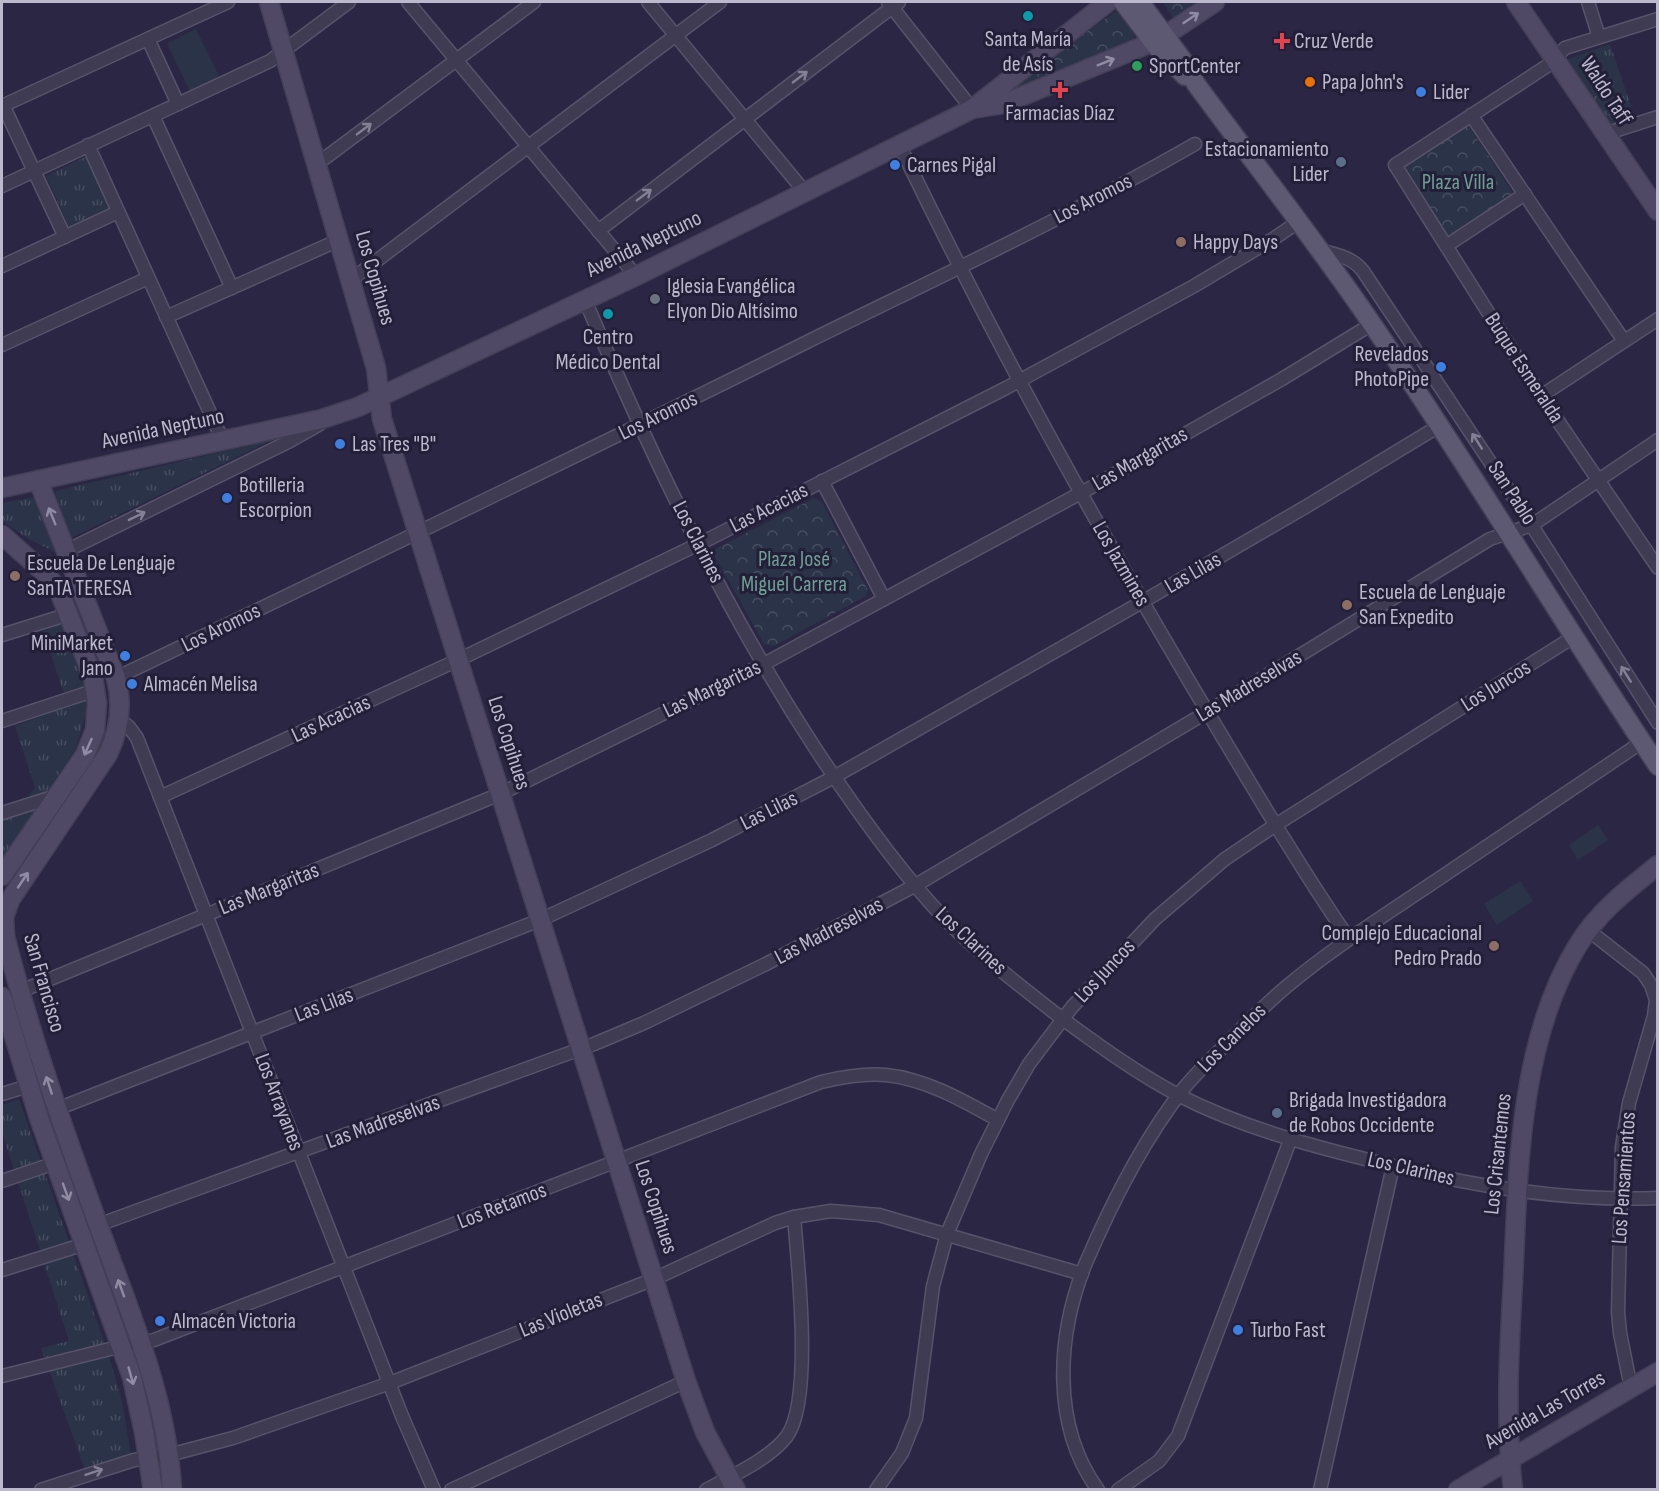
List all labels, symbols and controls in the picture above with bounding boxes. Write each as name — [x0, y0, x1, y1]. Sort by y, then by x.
marker: Santa María de Asís — [1021, 9, 1035, 23]
one-way arrow — [1182, 12, 1198, 24]
place label: Santa María de Asís — [985, 26, 1071, 78]
place label: Cruz Verde — [1294, 28, 1374, 55]
marker: Cruz Verde — [1275, 34, 1289, 48]
street label: Waldo Taff — [1574, 51, 1638, 131]
place label: SportCenter — [1149, 53, 1241, 80]
one-way arrow — [1096, 56, 1114, 67]
marker: SportCenter — [1130, 59, 1144, 73]
place label: Papa John's — [1322, 69, 1404, 96]
one-way arrow — [791, 71, 807, 83]
marker: Papa John's — [1303, 75, 1317, 89]
place label: Lider — [1433, 79, 1470, 106]
marker: Farmacias Díaz — [1053, 83, 1067, 97]
marker: Lider — [1414, 85, 1428, 99]
place label: Farmacias Díaz — [1005, 100, 1115, 127]
one-way arrow — [356, 123, 372, 136]
place label: Estacionamiento Lider — [1205, 136, 1329, 188]
place label: Carnes Pigal — [907, 152, 996, 179]
marker: Estacionamiento Lider — [1334, 155, 1348, 169]
marker: Carnes Pigal — [888, 158, 902, 172]
street label: Los Aromos — [1049, 168, 1137, 230]
park label: Plaza Villa — [1422, 169, 1494, 196]
one-way arrow — [636, 189, 652, 202]
street label: Avenida Neptuno — [581, 205, 706, 284]
street label: Los Copihues — [349, 228, 401, 328]
place label: Happy Days — [1193, 229, 1278, 256]
marker: Happy Days — [1174, 235, 1188, 249]
place label: Iglesia Evangélica Elyon Dio Altísimo — [667, 273, 798, 325]
marker: Iglesia Evangélica Elyon Dio Altísimo — [648, 292, 662, 306]
marker: Centro Médico Dental — [601, 307, 615, 321]
street label: Buque Esmeralda — [1478, 308, 1570, 428]
place label: Centro Médico Dental — [556, 324, 660, 376]
place label: Revelados PhotoPipe — [1354, 341, 1429, 393]
marker: Revelados PhotoPipe — [1434, 360, 1448, 374]
street label: Los Aromos — [614, 385, 702, 447]
street label: Avenida Neptuno — [98, 403, 227, 455]
street label: Las Margaritas — [1088, 421, 1193, 497]
place label: Las Tres "B" — [352, 431, 436, 458]
one-way arrow — [1470, 432, 1483, 449]
marker: Las Tres "B" — [333, 437, 347, 451]
street label: San Pablo — [1481, 456, 1543, 530]
place label: Botilleria Escorpion — [239, 472, 312, 524]
street label: Las Acacias — [725, 477, 813, 539]
marker: Botilleria Escorpion — [220, 491, 234, 505]
street label: Los Clarines — [666, 497, 730, 588]
one-way arrow — [46, 507, 57, 526]
one-way arrow — [128, 510, 146, 522]
street label: Los Jazmines — [1086, 517, 1156, 611]
park label: Plaza José Miguel Carrera — [741, 546, 847, 598]
street label: Las Lilas — [1160, 546, 1226, 600]
place label: Escuela De Lenguaje SanTA TERESA — [27, 550, 175, 602]
marker: Escuela De Lenguaje SanTA TERESA — [8, 569, 22, 583]
place label: Escuela de Lenguaje San Expedito — [1359, 579, 1506, 631]
street label: Los Aromos — [177, 597, 265, 659]
marker: Escuela de Lenguaje San Expedito — [1340, 598, 1354, 612]
place label: MiniMarket Jano — [31, 630, 113, 682]
street label: Las Madreselvas — [1191, 644, 1307, 728]
marker: MiniMarket Jano — [118, 649, 132, 663]
street label: Las Margaritas — [659, 654, 765, 724]
street label: Los Juncos — [1456, 654, 1536, 718]
one-way arrow — [1620, 666, 1632, 683]
place label: Almacén Melisa — [143, 671, 258, 698]
marker: Almacén Melisa — [125, 677, 139, 691]
street label: Las Acacias — [287, 689, 375, 749]
street label: Los Copihues — [481, 693, 537, 793]
one-way arrow — [81, 737, 93, 755]
street label: Las Lilas — [736, 785, 802, 837]
street label: Las Margaritas — [215, 857, 323, 921]
one-way arrow — [17, 872, 29, 889]
street label: Las Madreselvas — [770, 891, 888, 971]
street label: Los Clarines — [930, 901, 1013, 981]
place label: Complejo Educacional Pedro Prado — [1321, 920, 1482, 972]
street label: San Francisco — [17, 930, 71, 1036]
street label: Los Juncos — [1069, 933, 1141, 1008]
marker: Complejo Educacional Pedro Prado — [1487, 939, 1501, 953]
street label: Las Lilas — [291, 981, 357, 1028]
street label: Los Canelos — [1192, 998, 1272, 1078]
street label: Los Arrayanes — [248, 1050, 310, 1154]
one-way arrow — [43, 1076, 54, 1095]
place label: Brigada Investigadora de Robos Occidente — [1289, 1087, 1447, 1139]
street label: Las Madreselvas — [323, 1089, 444, 1155]
street label: Los Crisantemos — [1478, 1092, 1518, 1216]
marker: Brigada Investigadora de Robos Occidente — [1270, 1106, 1284, 1120]
street label: Los Pensamientos — [1606, 1111, 1642, 1245]
street label: Los Clarines — [1365, 1146, 1457, 1192]
street label: Los Copihues — [628, 1157, 684, 1257]
street label: Los Retamos — [454, 1177, 550, 1235]
one-way arrow — [61, 1182, 72, 1201]
one-way arrow — [115, 1279, 126, 1298]
street label: Las Violetas — [516, 1286, 606, 1344]
place label: Almacén Victoria — [171, 1308, 296, 1335]
marker: Almacén Victoria — [153, 1314, 167, 1328]
place label: Turbo Fast — [1250, 1317, 1326, 1344]
marker: Turbo Fast — [1231, 1323, 1245, 1337]
street label: Avenida Las Torres — [1479, 1365, 1610, 1456]
one-way arrow — [126, 1366, 137, 1385]
one-way arrow — [84, 1466, 103, 1477]

